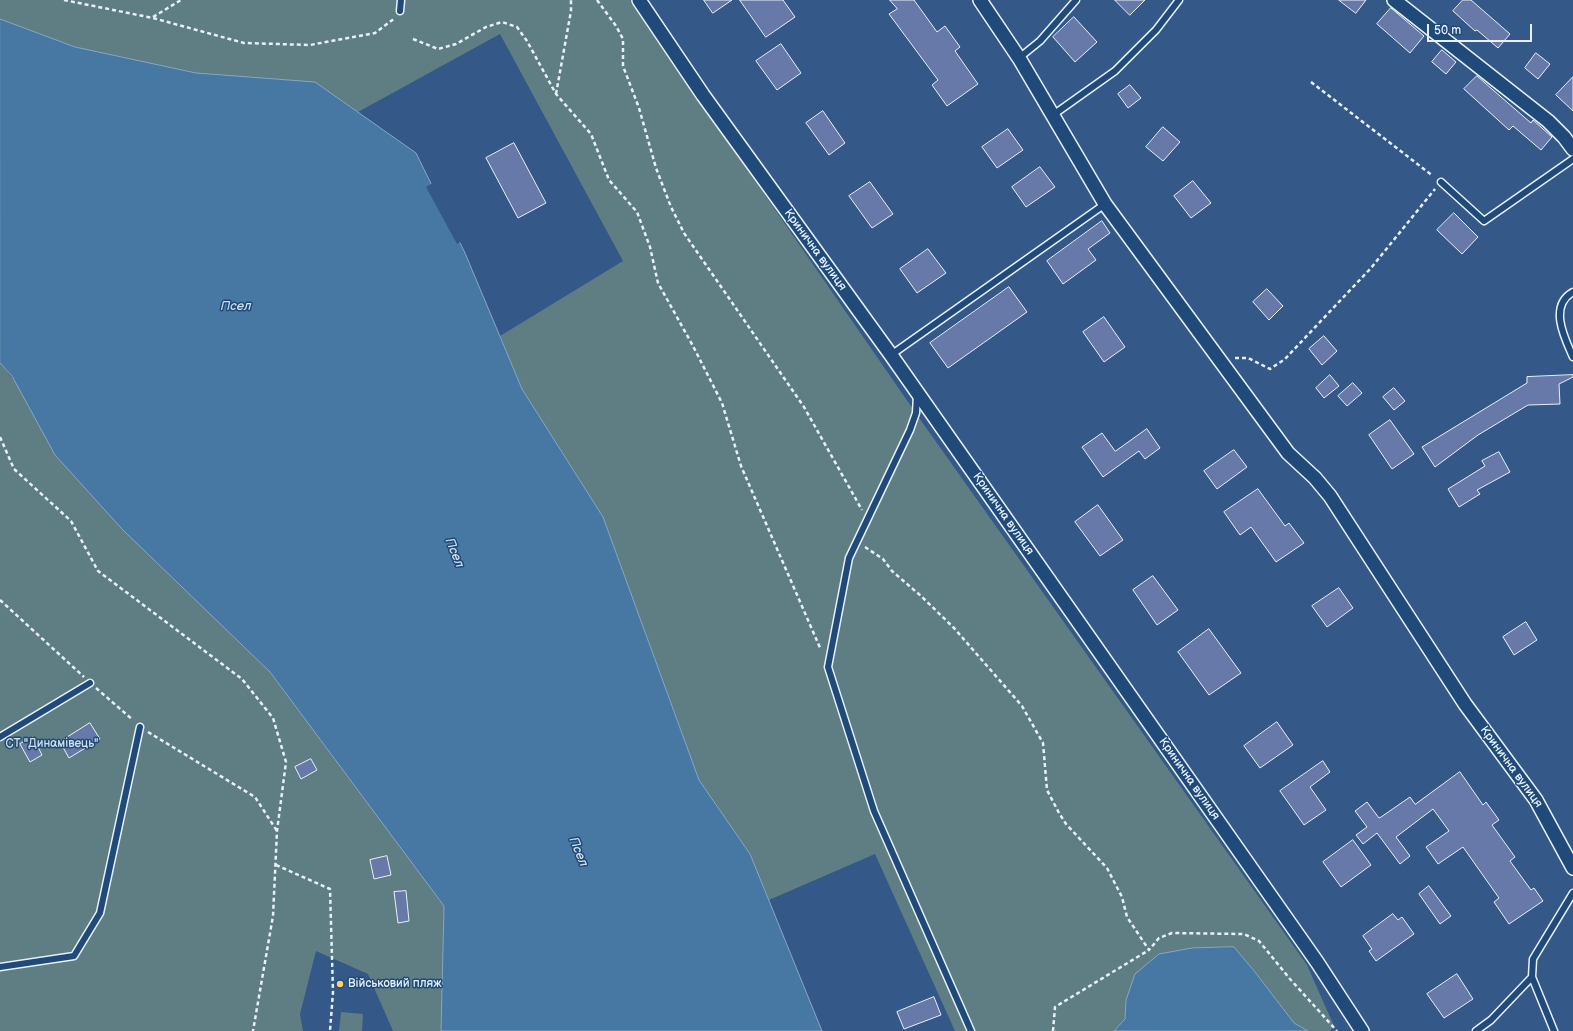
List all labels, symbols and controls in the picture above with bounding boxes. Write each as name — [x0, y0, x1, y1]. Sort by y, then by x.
scale bar — [1429, 16, 1534, 42]
text: 50 m — [1434, 23, 1461, 38]
street label: Кринична вулиця — [781, 207, 849, 293]
water label: Псел — [221, 299, 251, 315]
street label: Кринична вулиця — [969, 470, 1037, 558]
water label: Псел — [441, 536, 467, 570]
street label: Кринична вулиця — [1477, 724, 1545, 810]
street label: Кринична вулиця — [1155, 735, 1223, 823]
park label: СТ "Динамівець" — [5, 737, 99, 751]
water label: Псел — [565, 835, 591, 869]
place label: Військовий пляж — [348, 977, 442, 991]
marker: Військовий пляж — [335, 979, 345, 989]

